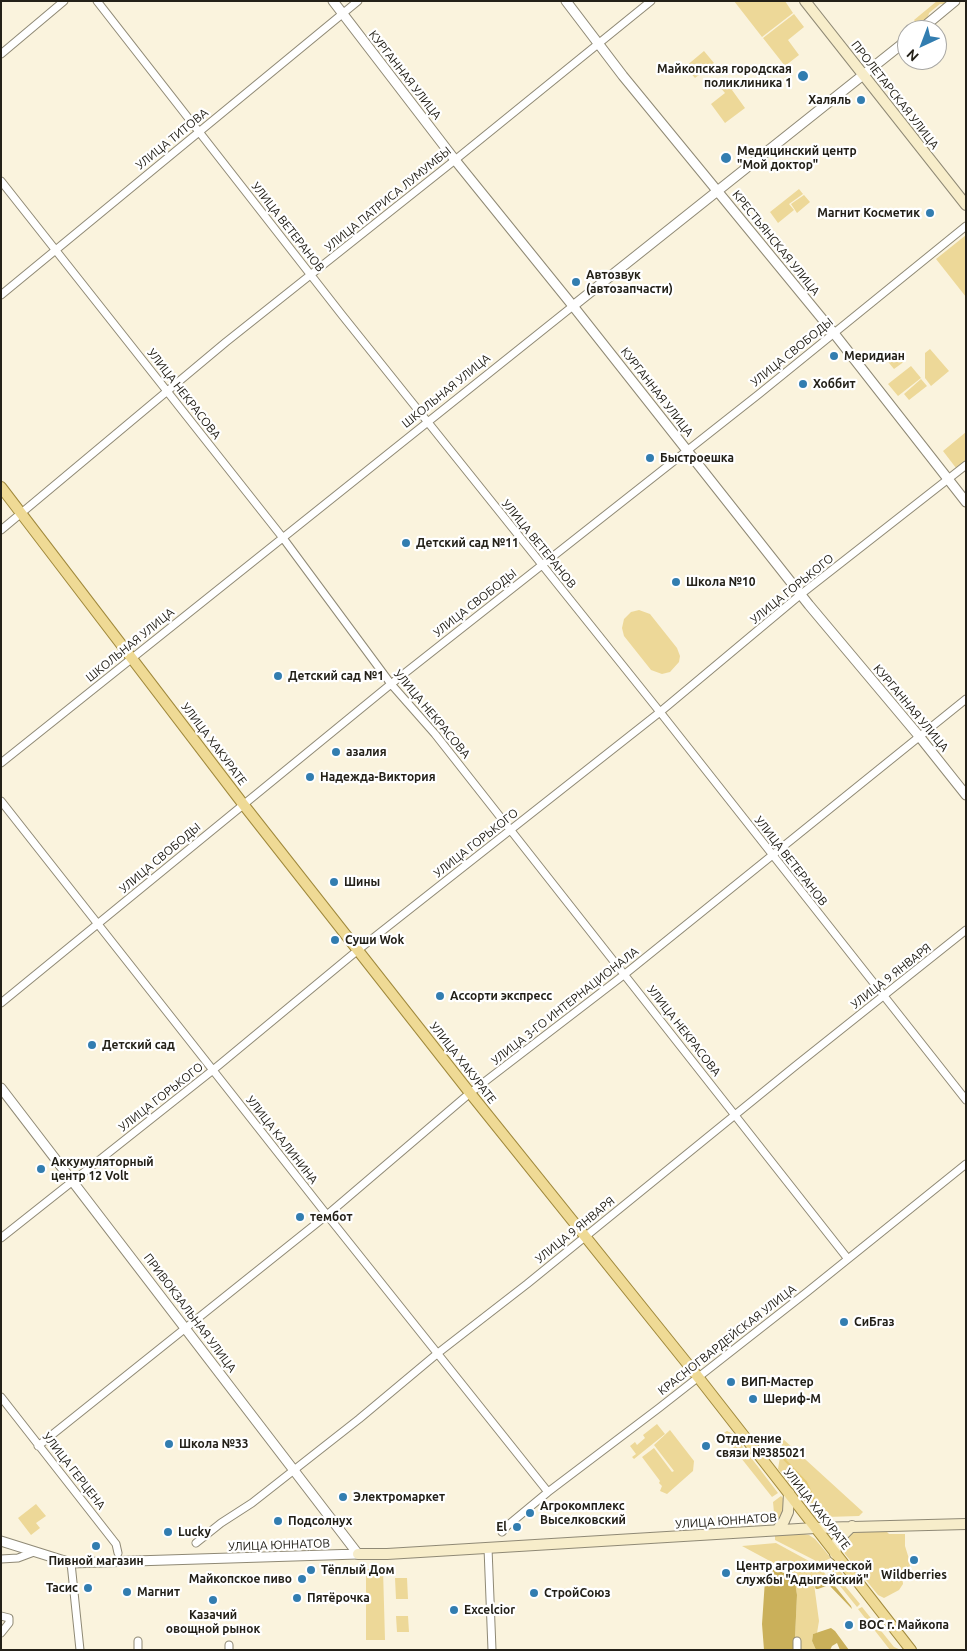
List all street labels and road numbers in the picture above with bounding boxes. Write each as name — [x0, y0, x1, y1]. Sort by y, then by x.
street label: КУРГАННАЯ УЛИЦА — [366, 28, 444, 122]
street label: ПРОЛЕТАРСКАЯ УЛИЦА — [848, 38, 942, 152]
street label: УЛИЦА ТИТОВА — [133, 105, 211, 173]
street label: УЛИЦА ПАТРИСА ЛУМУМБЫ — [322, 144, 454, 254]
street label: УЛИЦА ВЕТЕРАНОВ — [248, 179, 328, 275]
street label: КРЕСТЬЯНСКАЯ УЛИЦА — [729, 188, 823, 298]
street label: УЛИЦА СВОБОДЫ — [748, 314, 836, 390]
street label: КУРГАННАЯ УЛИЦА — [618, 345, 696, 439]
street label: УЛИЦА НЕКРАСОВА — [144, 346, 224, 442]
street label: ШКОЛЬНАЯ УЛИЦА — [399, 351, 493, 431]
street label: УЛИЦА ВЕТЕРАНОВ — [499, 497, 579, 591]
street label: УЛИЦА ГОРЬКОГО — [747, 551, 837, 627]
street label: УЛИЦА СВОБОДЫ — [431, 566, 519, 640]
street label: ШКОЛЬНАЯ УЛИЦА — [83, 605, 177, 685]
street label: КУРГАННАЯ УЛИЦА — [870, 662, 952, 754]
street label: УЛИЦА НЕКРАСОВА — [391, 667, 473, 761]
street label: УЛИЦА ХАКУРАТЕ — [178, 700, 250, 788]
street label: УЛИЦА ГОРЬКОГО — [431, 806, 521, 880]
street label: УЛИЦА ВЕТЕРАНОВ — [751, 813, 831, 909]
street label: УЛИЦА СВОБОДЫ — [116, 820, 204, 896]
street label: УЛИЦА 9 ЯНВАРЯ — [848, 940, 934, 1012]
street label: УЛИЦА 3-ГО ИНТЕРНАЦИОНАЛА — [489, 944, 641, 1068]
street label: УЛИЦА НЕКРАСОВА — [644, 983, 724, 1079]
street label: УЛИЦА ХАКУРАТЕ — [427, 1019, 499, 1107]
street label: УЛИЦА ГОРЬКОГО — [116, 1060, 206, 1134]
street label: УЛИЦА КАЛИНИНА — [243, 1093, 321, 1187]
street label: УЛИЦА 9 ЯНВАРЯ — [532, 1194, 618, 1266]
street label: ПРИВОКЗАЛЬНАЯ УЛИЦА — [141, 1251, 239, 1375]
street label: КРАСНОГВАРДЕЙСКАЯ УЛИЦА — [655, 1282, 799, 1398]
street label: УЛИЦА ГЕРЦЕНА — [40, 1430, 108, 1512]
street label: УЛИЦА ХАКУРАТЕ — [781, 1465, 853, 1553]
street label: УЛИЦА ЮННАТОВ — [675, 1510, 777, 1532]
street label: УЛИЦА ЮННАТОВ — [228, 1536, 330, 1554]

